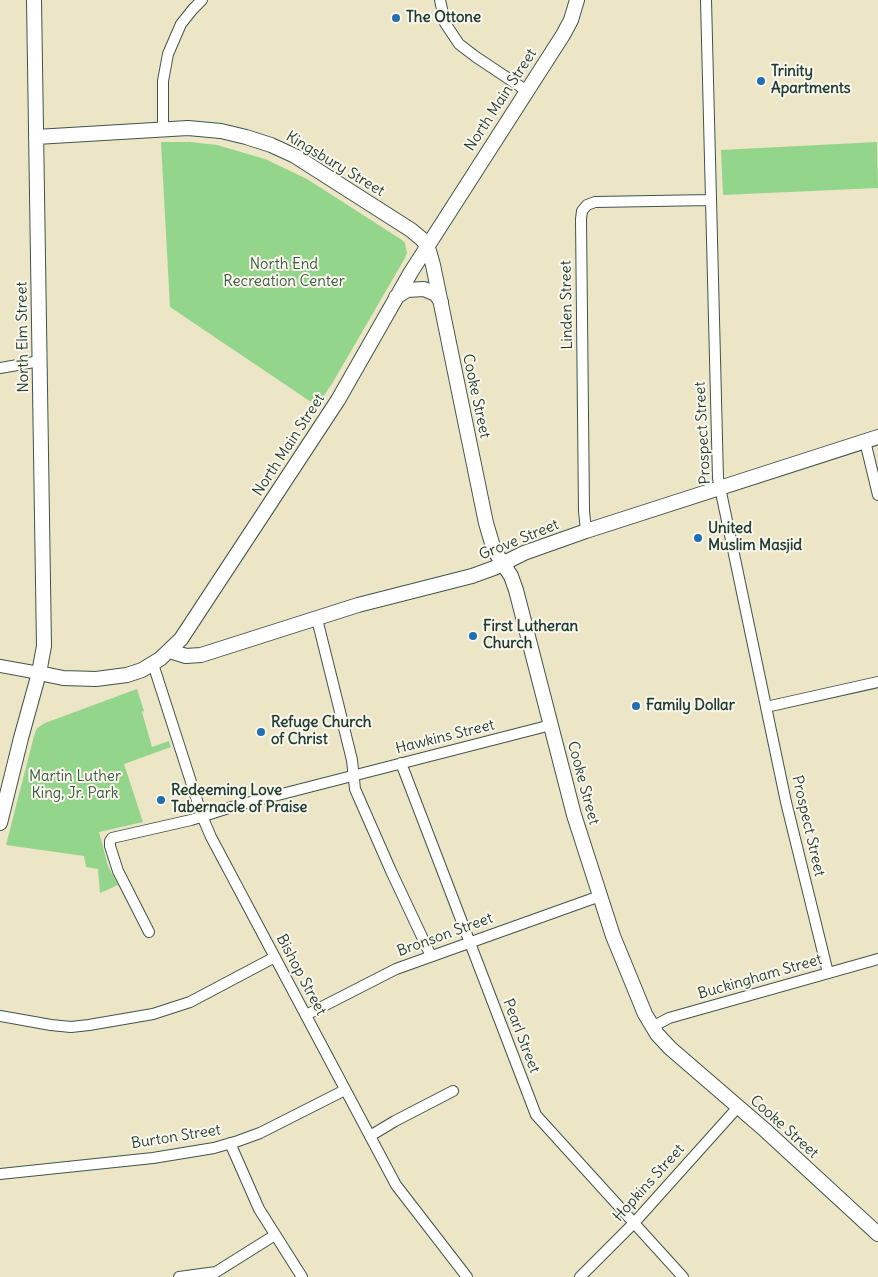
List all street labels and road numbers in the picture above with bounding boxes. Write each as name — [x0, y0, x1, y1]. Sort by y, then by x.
street label: North Main Street — [461, 45, 541, 155]
street label: Kingsbury Street — [282, 127, 388, 201]
street label: Linden Street — [557, 260, 577, 350]
street label: North Elm Street — [13, 281, 33, 393]
street label: Cooke Street — [458, 352, 494, 440]
street label: Prospect Street — [691, 381, 715, 485]
street label: North Main Street — [249, 390, 329, 500]
street label: Grove Street — [477, 516, 561, 564]
street label: Hawkins Street — [394, 716, 496, 758]
street label: Cooke Street — [563, 739, 603, 827]
street label: Prospect Street — [788, 774, 828, 878]
street label: Bronson Street — [395, 909, 495, 961]
street label: Bishop Street — [272, 931, 330, 1019]
street label: Buckingham Street — [696, 951, 824, 1003]
street label: Pearl Street — [499, 996, 543, 1076]
street label: Cooke Street — [746, 1092, 822, 1162]
street label: Burton Street — [130, 1121, 222, 1153]
street label: Hopkins Street — [610, 1141, 688, 1225]

